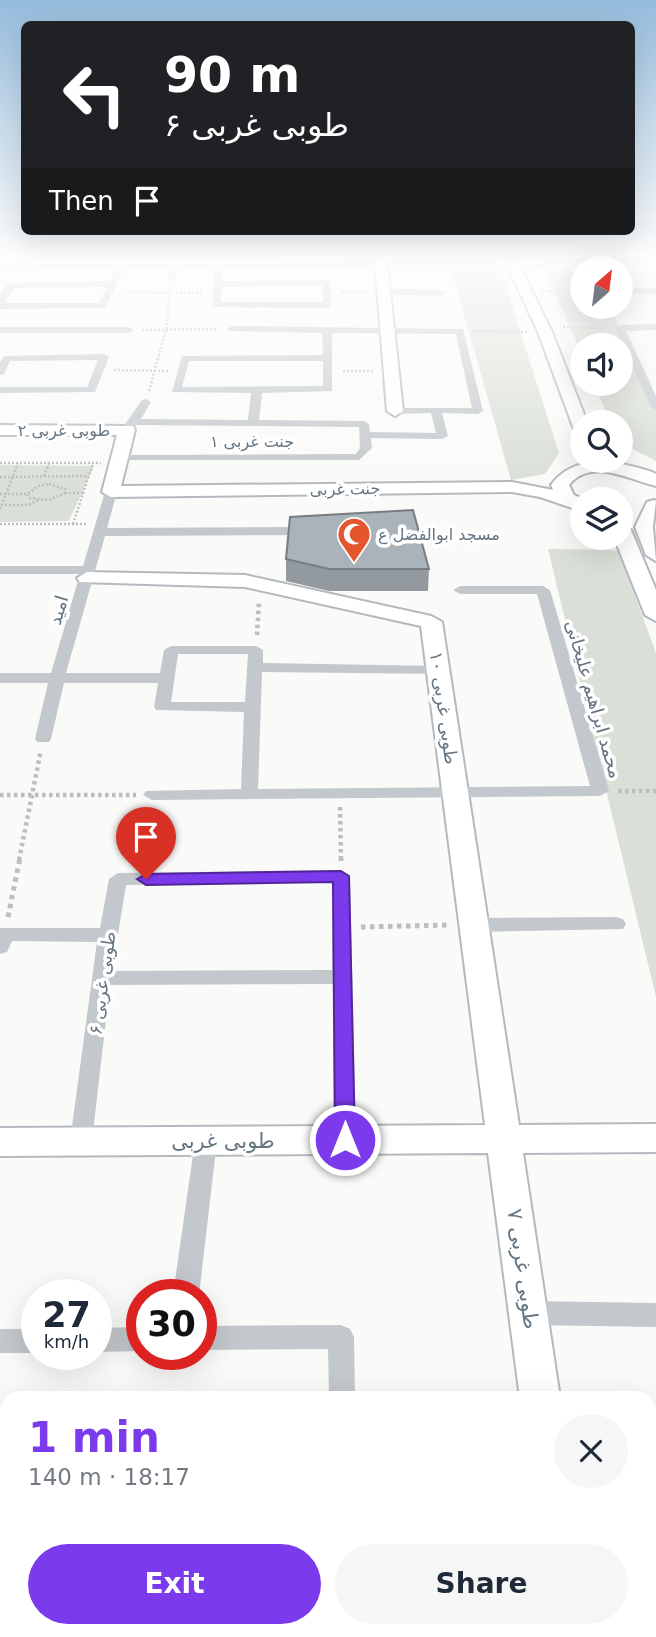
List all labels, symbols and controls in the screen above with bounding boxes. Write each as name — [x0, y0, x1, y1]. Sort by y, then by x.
text: 90 m — [164, 47, 300, 104]
icon: left — [49, 49, 140, 140]
text: طوبی غربی ۶ — [164, 106, 349, 144]
icon: arrive — [128, 182, 166, 220]
text: Then — [49, 186, 114, 216]
north arrow — [570, 256, 634, 318]
map controls — [570, 256, 633, 550]
button: sound — [570, 333, 633, 396]
button: search — [570, 410, 633, 473]
street label: طوبی غربی ۲ — [18, 421, 110, 441]
street label: جنت غربی ۱ — [210, 432, 294, 452]
street label: جنت غربی — [310, 479, 380, 500]
button: layers — [570, 487, 633, 550]
mosque icon: مسجد ابوالفضل ع — [335, 515, 373, 564]
place label: مسجد ابوالفضل ع — [378, 525, 500, 545]
street label: امید — [44, 593, 72, 627]
street label: محمد ابراهیم علیخانی — [560, 617, 627, 781]
street label: طوبی غربی ۱۰ — [425, 650, 462, 766]
pin — [116, 807, 176, 879]
icon: arrive — [127, 818, 165, 856]
street label: طوبی غربی ۶ — [84, 930, 121, 1036]
position arrow — [308, 1103, 382, 1177]
street label: طوبی غربی — [171, 1129, 275, 1153]
street label: طوبی غربی ۷ — [503, 1207, 543, 1331]
speed limit sign: 30 — [126, 1279, 217, 1370]
text: 27 — [42, 1295, 91, 1335]
text: km/h — [44, 1331, 89, 1352]
text: 1 min — [28, 1413, 160, 1462]
button: close — [554, 1414, 628, 1488]
text: 140 m · 18:17 — [28, 1464, 190, 1490]
button: Exit — [28, 1544, 321, 1624]
button: Share — [335, 1544, 628, 1624]

